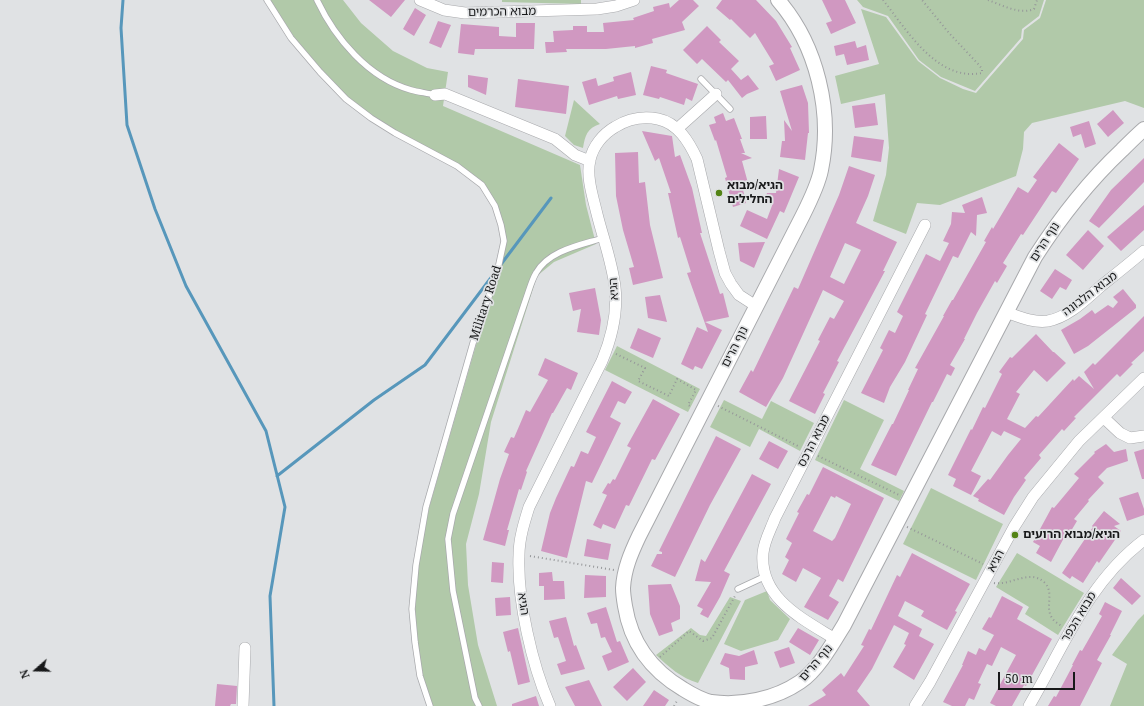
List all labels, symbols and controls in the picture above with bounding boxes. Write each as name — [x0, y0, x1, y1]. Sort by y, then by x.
street label: מבוא הכרמים — [468, 4, 536, 20]
place label: הגיא/מבוא החלילים — [727, 179, 783, 207]
marker: הגיא/מבוא החלילים — [714, 188, 724, 198]
street label: נוף הרים — [1027, 220, 1063, 264]
street label: Military Road — [467, 264, 505, 342]
street label: מבוא הלבונה — [1060, 269, 1120, 319]
street label: הגיא — [606, 277, 622, 301]
street label: נוף הרים — [719, 324, 751, 370]
street label: מבוא הרכס — [795, 413, 833, 469]
place label: הגיא/מבוא הרועים — [1023, 528, 1120, 542]
marker: הגיא/מבוא הרועים — [1010, 530, 1020, 540]
street label: הגיא — [984, 548, 1008, 574]
street label: מבוא הכפר — [1058, 589, 1100, 645]
street label: הגיא — [514, 592, 532, 616]
street label: נוף הרים — [796, 642, 836, 684]
north arrow — [16, 650, 56, 690]
scale bar — [1000, 664, 1077, 690]
text: N — [16, 668, 33, 681]
text: 50 m — [1005, 670, 1033, 687]

